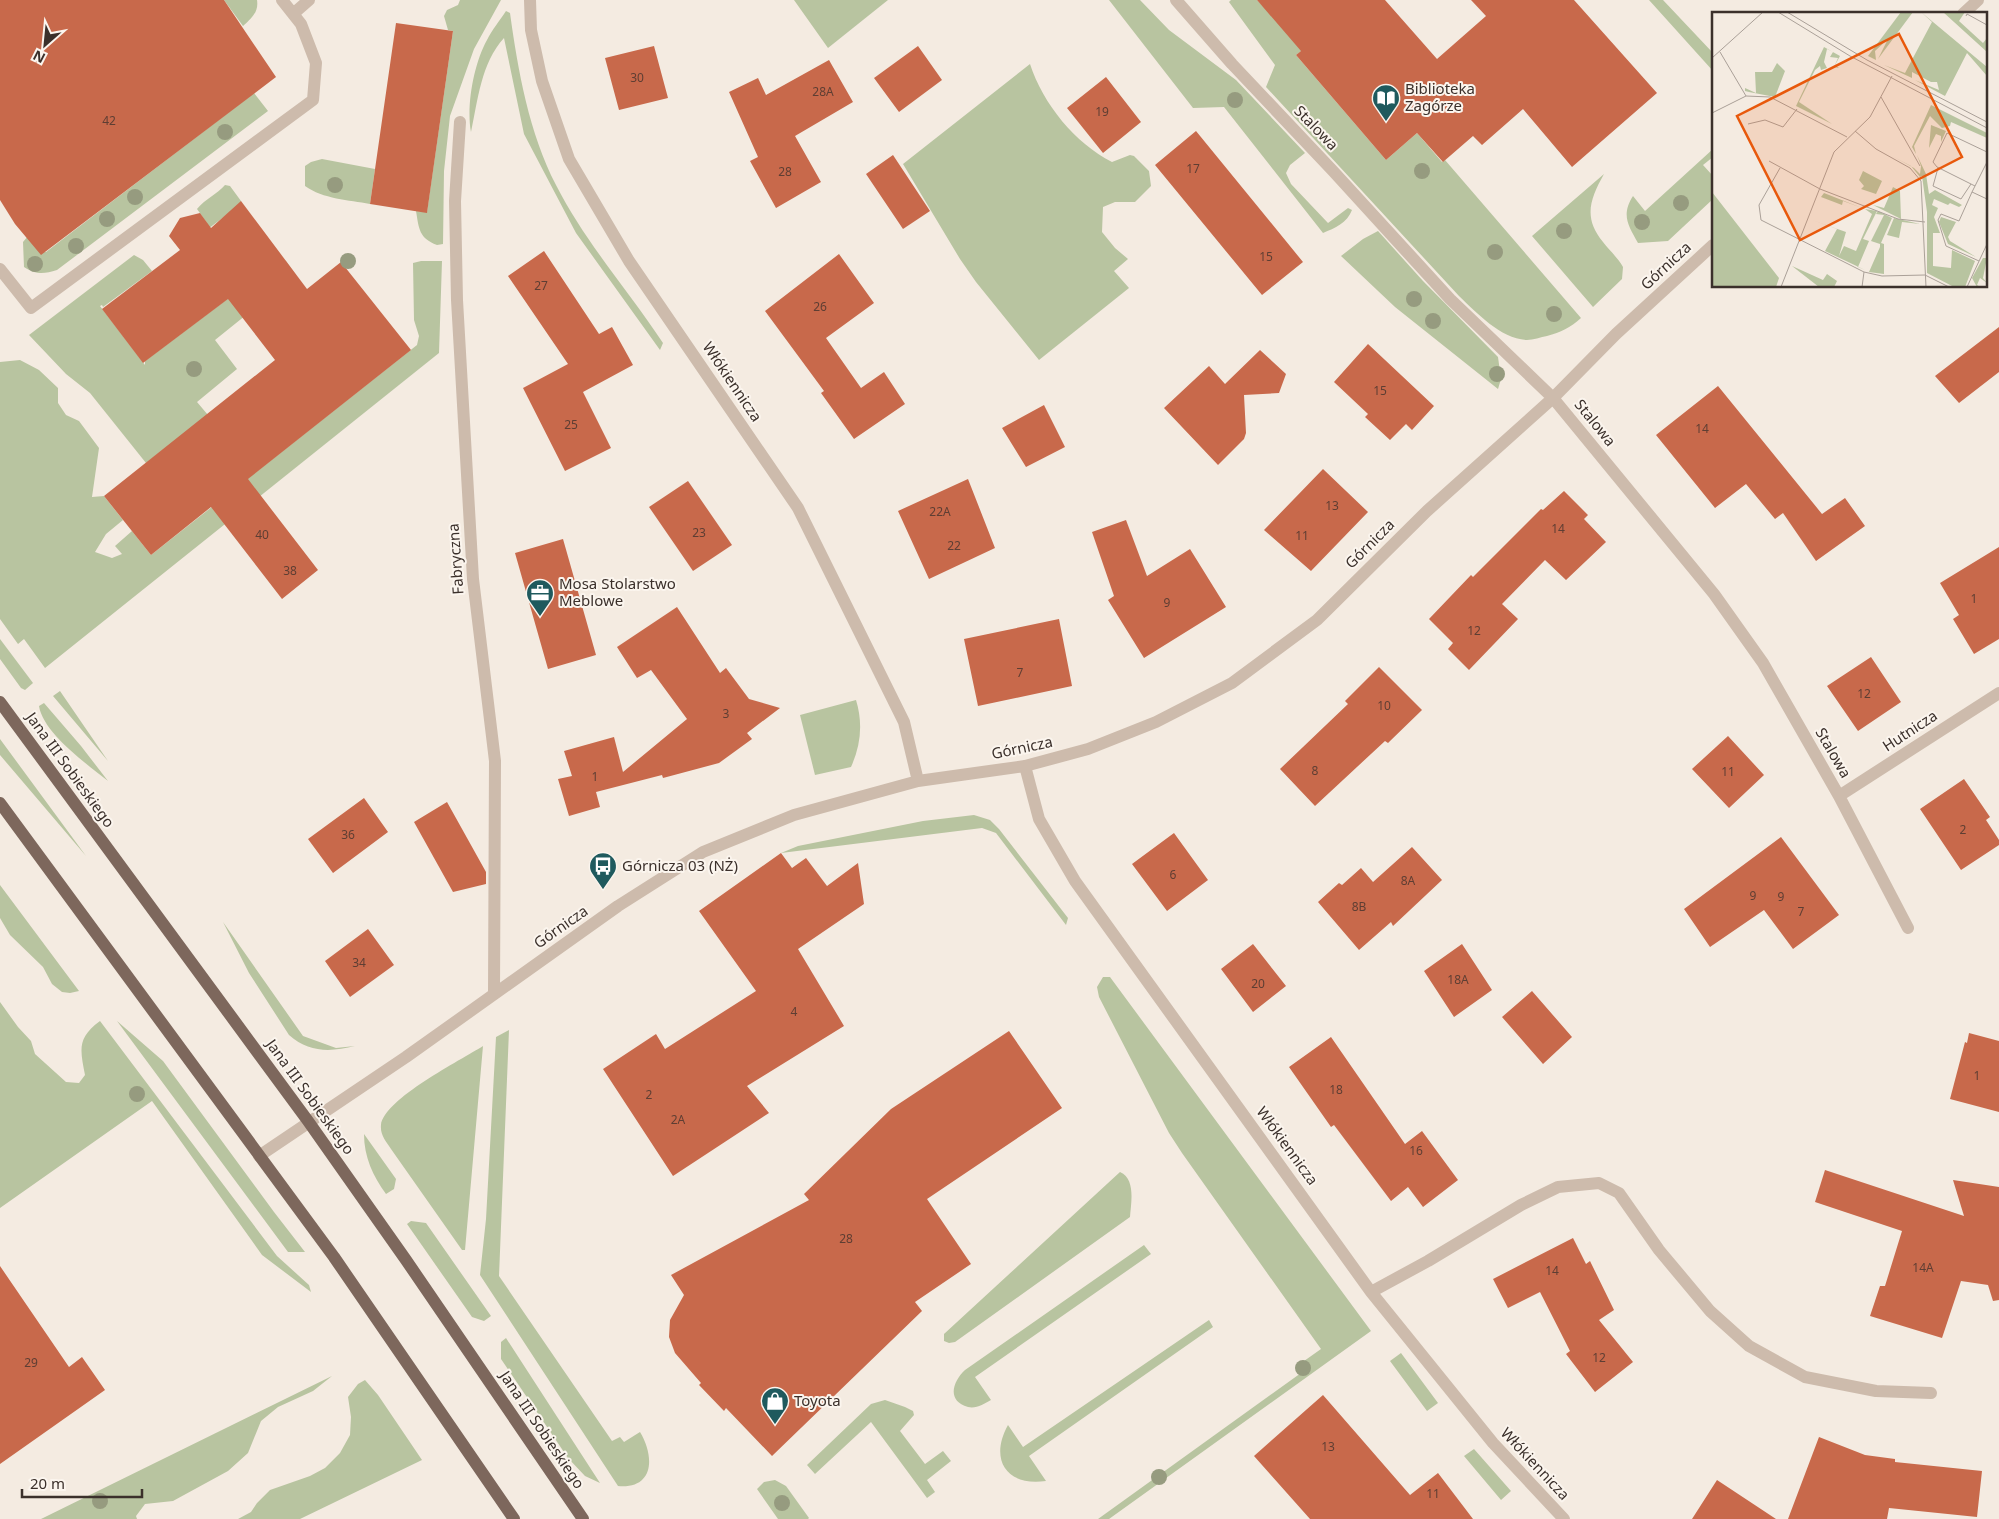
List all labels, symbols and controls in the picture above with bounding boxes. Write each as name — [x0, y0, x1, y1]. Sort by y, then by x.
inset map — [1712, 12, 1986, 288]
north arrow — [20, 20, 70, 70]
text: N — [29, 46, 48, 68]
house number: 30 — [630, 69, 644, 86]
place label: Biblioteka Zagórze — [1405, 78, 1475, 115]
house number: 28A — [812, 83, 834, 100]
library icon: Biblioteka Zagórze — [1371, 83, 1401, 122]
street label: Stalowa — [1290, 101, 1343, 154]
house number: 19 — [1095, 103, 1109, 120]
house number: 42 — [102, 112, 116, 129]
house number: 17 — [1186, 160, 1200, 177]
house number: 28 — [778, 163, 792, 180]
street label: Górnicza — [1636, 237, 1695, 294]
house number: 15 — [1259, 248, 1273, 265]
house number: 27 — [534, 277, 548, 294]
house number: 26 — [813, 298, 827, 315]
street label: Włókiennicza — [699, 338, 767, 425]
house number: 15 — [1373, 382, 1387, 399]
street label: Stalowa — [1571, 395, 1621, 450]
house number: 25 — [564, 416, 578, 433]
house number: 14 — [1695, 420, 1709, 437]
house number: 13 — [1325, 497, 1339, 514]
house number: 22A — [929, 503, 951, 520]
street label: Górnicza — [1340, 514, 1398, 572]
house number: 14 — [1551, 520, 1565, 537]
street label: Fabryczna — [443, 523, 467, 595]
house number: 23 — [692, 524, 706, 541]
house number: 40 — [255, 526, 269, 543]
house number: 11 — [1295, 527, 1309, 544]
house number: 22 — [947, 537, 961, 554]
house number: 38 — [283, 562, 297, 579]
place label: Mosa Stolarstwo Meblowe — [559, 573, 676, 610]
office icon: Mosa Stolarstwo Meblowe — [525, 578, 555, 617]
house number: 1 — [1971, 590, 1977, 607]
house number: 9 — [1164, 594, 1171, 611]
house number: 12 — [1467, 622, 1481, 639]
house number: 7 — [1017, 664, 1024, 681]
house number: 12 — [1857, 685, 1871, 702]
house number: 10 — [1377, 697, 1391, 714]
house number: 3 — [723, 705, 730, 722]
street label: Hutnicza — [1878, 705, 1941, 755]
street label: Jana III Sobieskiego — [21, 706, 119, 831]
street label: Stalowa — [1811, 724, 1856, 781]
street label: Górnicza — [989, 731, 1054, 763]
house number: 8 — [1312, 762, 1319, 779]
house number: 11 — [1721, 763, 1735, 780]
house number: 1 — [592, 768, 598, 785]
house number: 2 — [1960, 821, 1967, 838]
house number: 36 — [341, 826, 355, 843]
bus stop icon: Górnicza 03 (NŻ) — [588, 851, 618, 890]
place label: Górnicza 03 (NŻ) — [622, 855, 738, 875]
house number: 6 — [1170, 866, 1177, 883]
house number: 8A — [1401, 872, 1416, 889]
house number: 9 — [1750, 887, 1757, 904]
house number: 9 — [1778, 888, 1785, 905]
house number: 8B — [1352, 898, 1367, 915]
street label: Górnicza — [529, 900, 592, 952]
house number: 7 — [1798, 903, 1805, 920]
house number: 34 — [352, 954, 366, 971]
house number: 18A — [1447, 971, 1469, 988]
house number: 20 — [1251, 975, 1265, 992]
house number: 4 — [791, 1003, 798, 1020]
street label: Jana III Sobieskiego — [261, 1033, 359, 1158]
house number: 1 — [1974, 1067, 1980, 1084]
house number: 18 — [1329, 1081, 1343, 1098]
house number: 2 — [646, 1086, 653, 1103]
street label: Włókiennicza — [1253, 1102, 1323, 1189]
house number: 2A — [671, 1111, 686, 1128]
house number: 16 — [1409, 1142, 1423, 1159]
house number: 28 — [839, 1230, 853, 1247]
house number: 14A — [1912, 1259, 1934, 1276]
house number: 14 — [1545, 1262, 1559, 1279]
house number: 12 — [1592, 1349, 1606, 1366]
house number: 29 — [24, 1354, 38, 1371]
street label: Jana III Sobieskiego — [495, 1365, 590, 1492]
shop icon: Toyota — [760, 1386, 790, 1425]
place label: Toyota — [794, 1390, 841, 1410]
street label: Włókiennicza — [1497, 1423, 1575, 1504]
house number: 13 — [1321, 1438, 1335, 1455]
scale bar — [22, 1466, 142, 1498]
text: 20 m — [30, 1473, 65, 1493]
house number: 11 — [1426, 1485, 1440, 1502]

